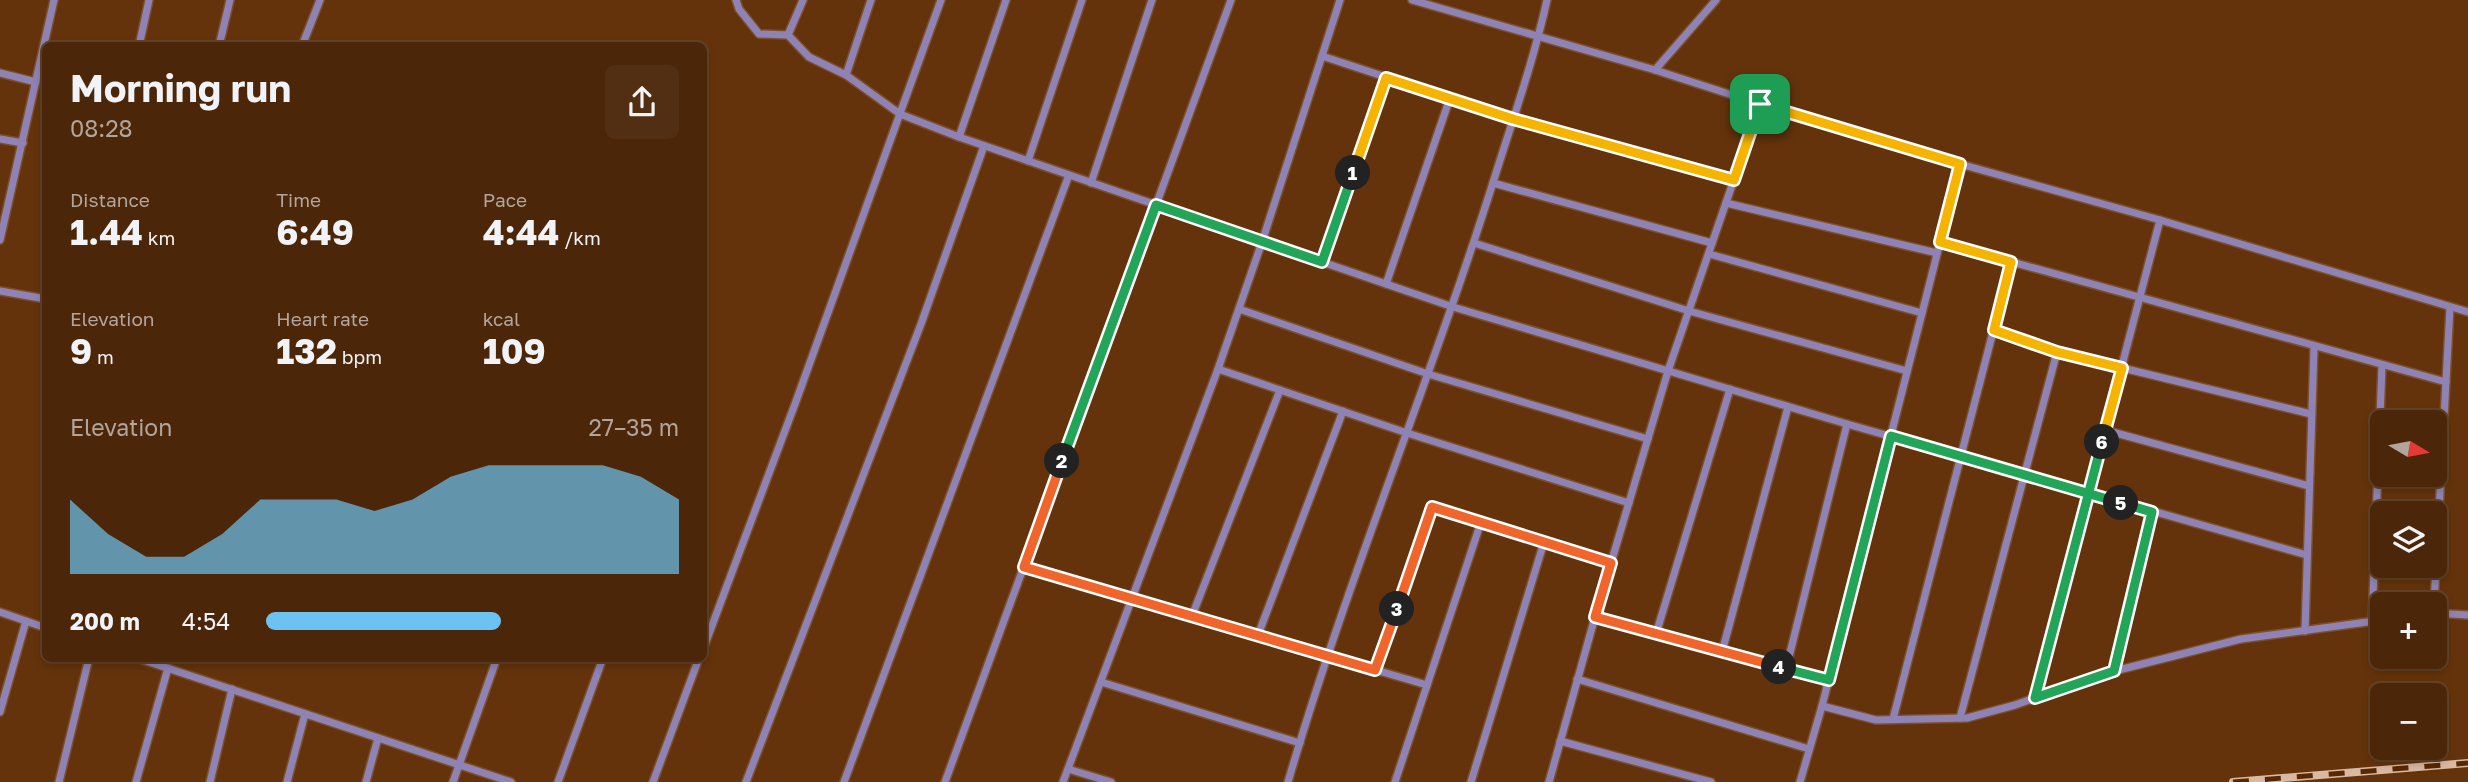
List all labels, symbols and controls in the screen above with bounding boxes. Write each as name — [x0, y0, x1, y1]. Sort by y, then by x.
text: Morning run — [70, 65, 291, 110]
button: share — [605, 65, 679, 139]
pin — [1730, 74, 1790, 134]
icon: arrive — [1741, 85, 1779, 123]
text: 08:28 — [70, 114, 133, 142]
pin: 1 — [1336, 156, 1370, 190]
text: 1 — [1348, 161, 1357, 184]
text: Distance — [70, 188, 150, 211]
text: Time — [276, 188, 321, 211]
text: Pace — [483, 188, 527, 211]
text: 1.44 — [70, 211, 143, 253]
text: 6:49 — [276, 211, 354, 253]
text: 4:44 — [483, 211, 559, 253]
text: km — [143, 226, 175, 249]
text: /km — [559, 226, 601, 249]
text: Elevation — [70, 307, 155, 330]
text: Heart rate — [276, 307, 369, 330]
text: kcal — [483, 307, 520, 330]
text: 9 — [70, 330, 92, 372]
text: 132 — [276, 330, 337, 372]
text: 109 — [483, 330, 546, 372]
text: m — [92, 345, 114, 368]
text: bpm — [337, 345, 382, 368]
north arrow — [2370, 410, 2446, 486]
map controls — [2370, 410, 2447, 760]
text: Elevation — [70, 413, 172, 441]
text: 27–35 m — [588, 413, 679, 441]
pin: 6 — [2084, 424, 2120, 460]
text: 6 — [2095, 430, 2108, 453]
pin: 2 — [1044, 444, 1080, 478]
text: 2 — [1056, 449, 1067, 472]
pin: 5 — [2104, 486, 2138, 520]
text: 5 — [2115, 491, 2126, 514]
button: layers — [2370, 501, 2447, 578]
pin: 3 — [1380, 592, 1414, 626]
button: + — [2370, 592, 2447, 669]
text: 3 — [1391, 597, 1402, 620]
text: 200 m — [70, 607, 140, 635]
text: 4:54 — [182, 607, 230, 635]
pin: 4 — [1762, 650, 1796, 684]
text: 4 — [1773, 655, 1784, 678]
button: − — [2370, 683, 2447, 760]

